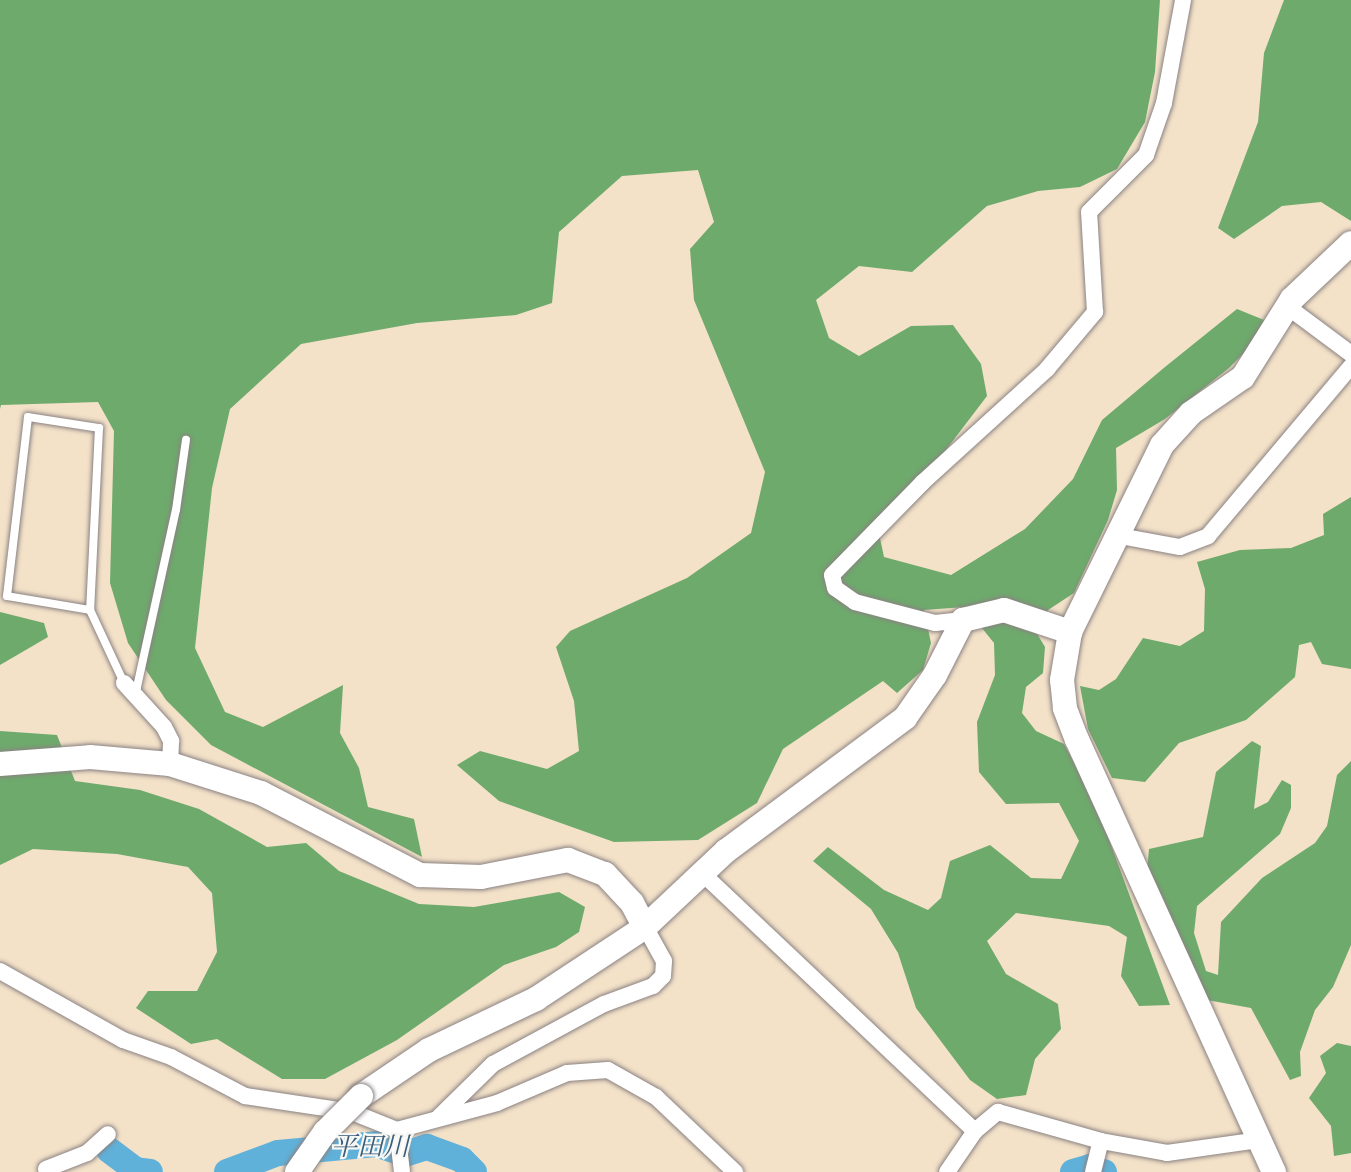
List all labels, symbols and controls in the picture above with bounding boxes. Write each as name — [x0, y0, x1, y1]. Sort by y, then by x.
water label: 平田川 — [331, 1133, 409, 1165]

